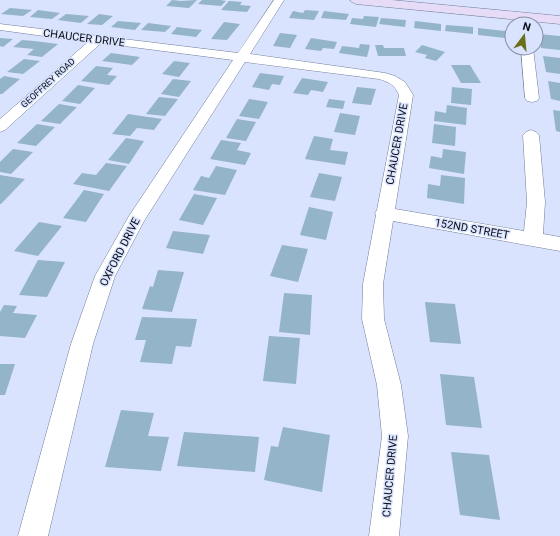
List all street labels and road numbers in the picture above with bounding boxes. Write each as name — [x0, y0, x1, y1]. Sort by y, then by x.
street label: CHAUCER DRIVE — [42, 27, 126, 49]
street label: GEOFFREY ROAD — [19, 56, 77, 110]
street label: CHAUCER DRIVE — [383, 102, 411, 186]
street label: OXFORD DRIVE — [97, 216, 143, 288]
street label: 152ND STREET — [434, 216, 511, 242]
street label: CHAUCER DRIVE — [380, 434, 400, 518]

